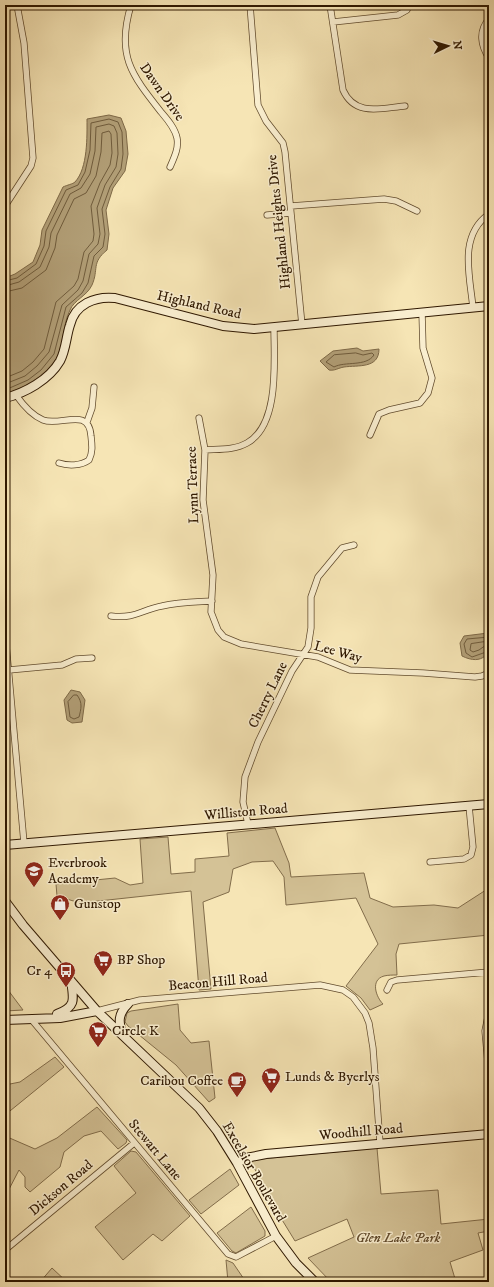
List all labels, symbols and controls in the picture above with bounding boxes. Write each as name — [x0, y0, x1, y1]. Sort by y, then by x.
north arrow — [428, 26, 468, 66]
text: N — [450, 40, 464, 50]
street label: Dawn Drive — [135, 59, 189, 125]
street label: Highland Heights Drive — [263, 154, 295, 290]
street label: Highland Road — [155, 287, 243, 323]
street label: Lynn Terrace — [183, 446, 203, 524]
street label: Lee Way — [312, 637, 364, 667]
street label: Cherry Lane — [244, 659, 292, 731]
street label: Williston Road — [203, 799, 288, 825]
place label: Everbrook Academy — [48, 854, 107, 888]
school or university icon: Everbrook Academy — [23, 860, 45, 888]
shop icon: Gunstop — [49, 893, 71, 921]
place label: Gunstop — [74, 895, 121, 913]
supermarket icon: BP Shop — [92, 949, 114, 977]
place label: BP Shop — [117, 951, 165, 969]
bus stop icon: Cr 4 — [55, 960, 77, 988]
place label: Cr 4 — [26, 962, 53, 980]
street label: Beacon Hill Road — [168, 969, 268, 995]
supermarket icon: Circle K — [87, 1020, 109, 1048]
place label: Circle K — [112, 1022, 159, 1040]
supermarket icon: Lunds & Byerlys — [260, 1066, 282, 1094]
place label: Lunds & Byerlys — [285, 1068, 380, 1086]
cafe icon: Caribou Coffee — [226, 1070, 248, 1098]
place label: Caribou Coffee — [140, 1072, 223, 1090]
street label: Stewart Lane — [124, 1116, 186, 1184]
street label: Excelsior Boulevard — [218, 1119, 290, 1225]
street label: Woodhill Road — [317, 1119, 404, 1145]
street label: Dickson Road — [25, 1156, 97, 1220]
park label: Glen Lake Park — [356, 1229, 440, 1247]

